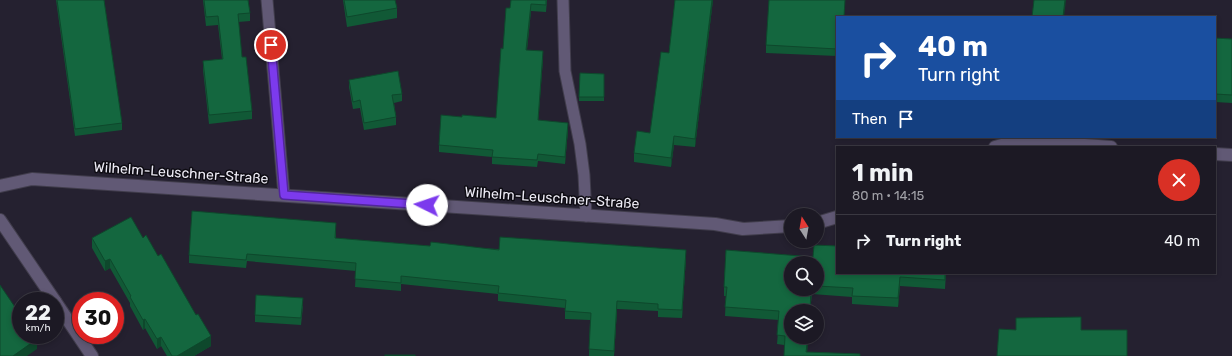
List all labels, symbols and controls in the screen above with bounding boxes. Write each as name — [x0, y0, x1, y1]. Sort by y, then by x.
pin — [254, 28, 288, 62]
text: 40 m — [918, 30, 988, 63]
icon: right — [852, 32, 904, 84]
icon: arrive — [260, 34, 282, 56]
text: Turn right — [918, 64, 1000, 86]
icon: arrive — [895, 108, 917, 130]
text: Then — [852, 110, 887, 128]
street label: Wilhelm-Leuschner-Straße — [93, 158, 269, 188]
text: 1 min — [852, 159, 913, 187]
button: close — [1158, 159, 1200, 201]
street label: Wilhelm-Leuschner-Straße — [464, 183, 640, 213]
position arrow — [406, 184, 448, 226]
text: 80 m · 14:15 — [852, 188, 924, 203]
north arrow — [784, 208, 824, 248]
map controls — [784, 208, 824, 344]
icon: right — [852, 230, 874, 252]
text: Turn right — [886, 232, 961, 250]
text: 40 m — [1164, 232, 1200, 250]
button: search — [784, 256, 824, 296]
speed limit sign: 30 — [72, 292, 124, 344]
text: 22 — [25, 301, 51, 325]
button: layers — [784, 304, 824, 344]
text: km/h — [26, 322, 50, 334]

